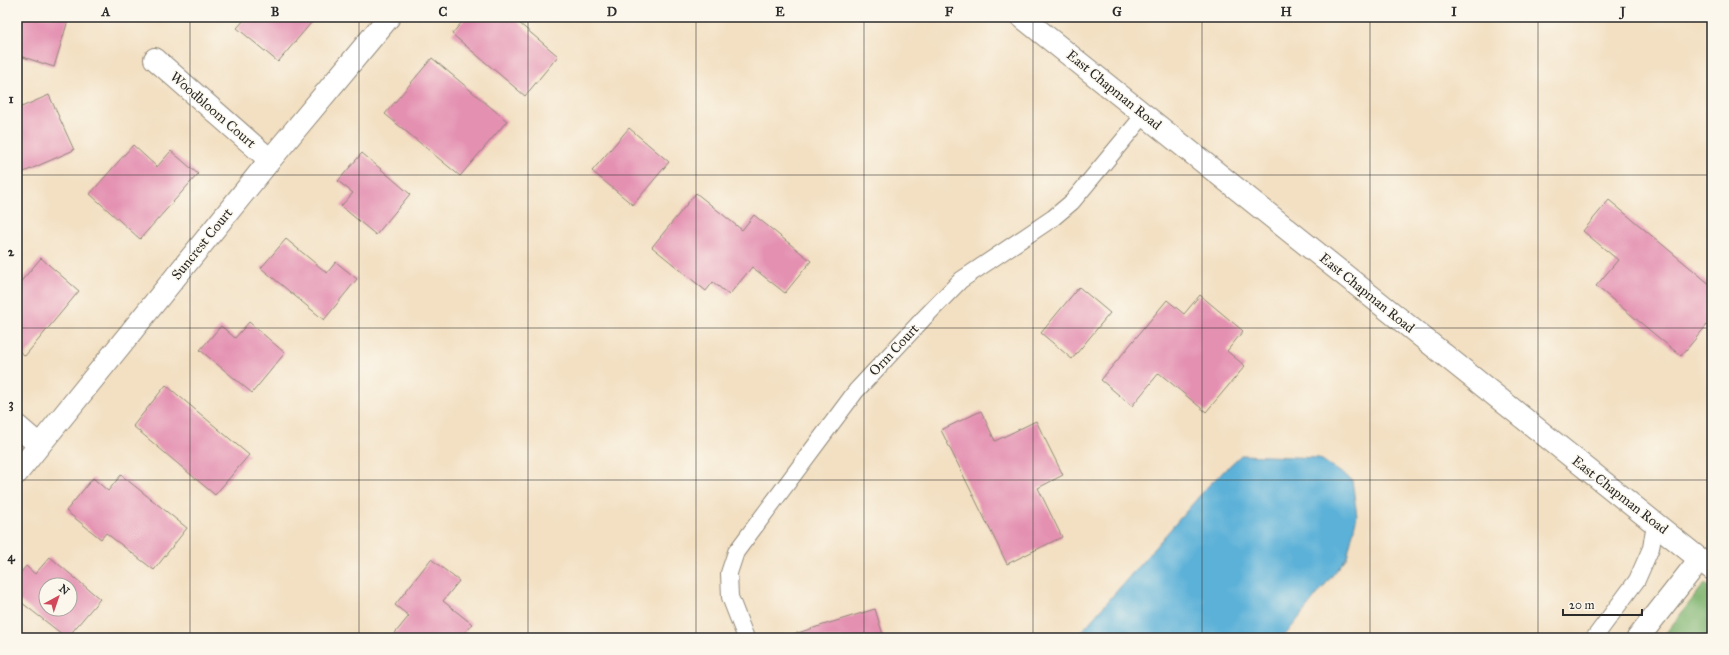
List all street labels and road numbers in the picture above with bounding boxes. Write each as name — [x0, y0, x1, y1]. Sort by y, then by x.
street label: East Chapman Road — [1063, 46, 1165, 134]
street label: Woodbloom Court — [167, 68, 259, 152]
street label: Suncrest Court — [168, 205, 236, 283]
street label: East Chapman Road — [1316, 249, 1418, 337]
street label: Orm Court — [866, 320, 922, 380]
street label: East Chapman Road — [1569, 452, 1671, 538]

